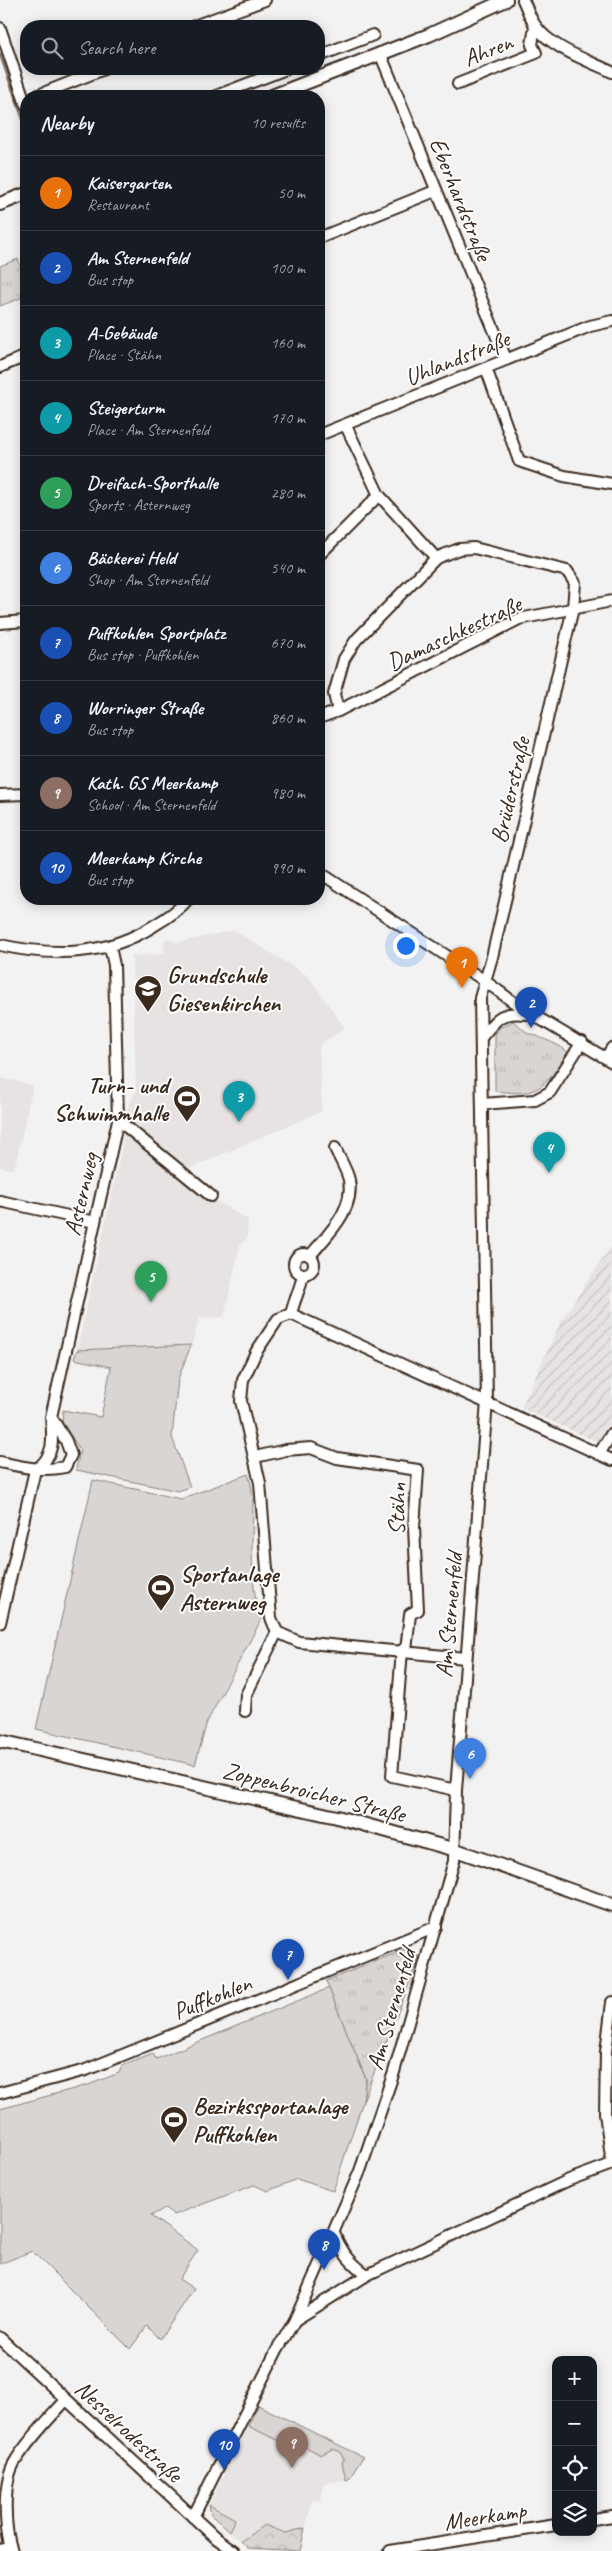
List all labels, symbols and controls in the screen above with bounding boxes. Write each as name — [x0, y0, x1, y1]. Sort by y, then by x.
search box — [20, 20, 325, 75]
street label: Ahren — [459, 26, 518, 73]
icon: search — [38, 34, 66, 62]
text: Search here — [78, 36, 155, 60]
text: Nearby — [40, 110, 93, 136]
text: 10 results — [251, 113, 305, 133]
street label: Eberhardstraße — [423, 133, 500, 267]
text: Kaisergarten — [87, 171, 172, 195]
text: 1 — [52, 183, 60, 203]
text: 50 m — [278, 183, 305, 203]
text: Restaurant — [87, 195, 149, 215]
text: Am Sternenfeld — [87, 246, 188, 270]
text: 2 — [52, 258, 60, 278]
text: 100 m — [271, 258, 305, 278]
text: Bus stop — [87, 270, 133, 290]
text: A-Gebäude — [87, 321, 156, 345]
street label: Uhlandstraße — [400, 323, 516, 393]
text: 3 — [52, 333, 60, 353]
text: 160 m — [271, 333, 305, 353]
text: Place · Stähn — [87, 345, 161, 365]
text: Steigerturm — [87, 396, 164, 420]
text: 4 — [52, 408, 60, 428]
text: 170 m — [271, 408, 305, 428]
text: Place · Am Sternenfeld — [87, 420, 209, 440]
text: Dreifach-Sporthalle — [87, 471, 218, 495]
text: 5 — [53, 483, 59, 503]
text: 280 m — [271, 483, 305, 503]
text: Sports · Asternweg — [87, 495, 190, 515]
text: Bäckerei Held — [87, 546, 176, 570]
text: 6 — [52, 558, 60, 578]
text: 540 m — [271, 558, 305, 578]
text: Shop · Am Sternenfeld — [87, 570, 208, 590]
street label: Damaschkestraße — [382, 588, 528, 677]
text: Puffkohlen Sportplatz — [87, 621, 225, 645]
text: 7 — [52, 633, 60, 653]
text: 670 m — [271, 633, 305, 653]
text: Bus stop · Puffkohlen — [87, 645, 198, 665]
text: Worringer Straße — [87, 696, 203, 720]
text: 8 — [52, 708, 60, 728]
text: 860 m — [271, 708, 305, 728]
text: Bus stop — [87, 720, 133, 740]
street label: Brüderstraße — [483, 732, 537, 846]
text: Kath. GS Meerkamp — [87, 771, 217, 795]
text: 9 — [52, 783, 60, 803]
text: 980 m — [271, 783, 305, 803]
text: School · Am Sternenfeld — [87, 795, 215, 815]
text: Meerkamp Kirche — [87, 846, 201, 870]
text: 10 — [49, 858, 63, 878]
text: 990 m — [271, 858, 305, 878]
text: Bus stop — [87, 870, 133, 890]
your location — [393, 933, 419, 959]
pin: 1 — [446, 947, 478, 988]
place label: Grundschule Giesenkirchen — [167, 960, 281, 1018]
school or university icon: Grundschule Giesenkirchen — [133, 974, 163, 1013]
pin: 2 — [515, 987, 547, 1028]
place label: Turn- und Schwimmhalle — [54, 1070, 172, 1128]
pin: 3 — [223, 1081, 255, 1122]
sports icon: Turn- und Schwimmhalle — [172, 1084, 202, 1123]
pin: 4 — [533, 1132, 565, 1173]
street label: Asternweg — [57, 1148, 105, 1238]
pin: 5 — [135, 1261, 167, 1302]
street label: Stähn — [381, 1482, 413, 1536]
street label: Am Sternenfeld — [429, 1548, 470, 1679]
place label: Sportanlage Asternweg — [180, 1559, 280, 1617]
sports icon: Sportanlage Asternweg — [146, 1573, 176, 1612]
pin: 6 — [454, 1738, 486, 1779]
street label: Zoppenbroicher Straße — [220, 1755, 410, 1830]
pin: 7 — [272, 1939, 304, 1980]
street label: Am Sternenfeld — [359, 1941, 424, 2073]
street label: Puffkohlen — [168, 1967, 257, 2026]
place label: Bezirkssportanlage Puffkohlen — [193, 2091, 349, 2149]
sports icon: Bezirkssportanlage Puffkohlen — [159, 2105, 189, 2144]
pin: 8 — [308, 2229, 340, 2270]
map controls — [552, 2356, 597, 2536]
button: + — [552, 2356, 597, 2401]
street label: Nesselrodestraße — [69, 2373, 191, 2490]
button: − — [552, 2401, 597, 2446]
pin: 9 — [276, 2427, 308, 2468]
pin: 10 — [208, 2429, 240, 2470]
button: locate — [552, 2446, 597, 2491]
button: layers — [552, 2491, 597, 2536]
street label: Meerkamp — [442, 2495, 529, 2537]

